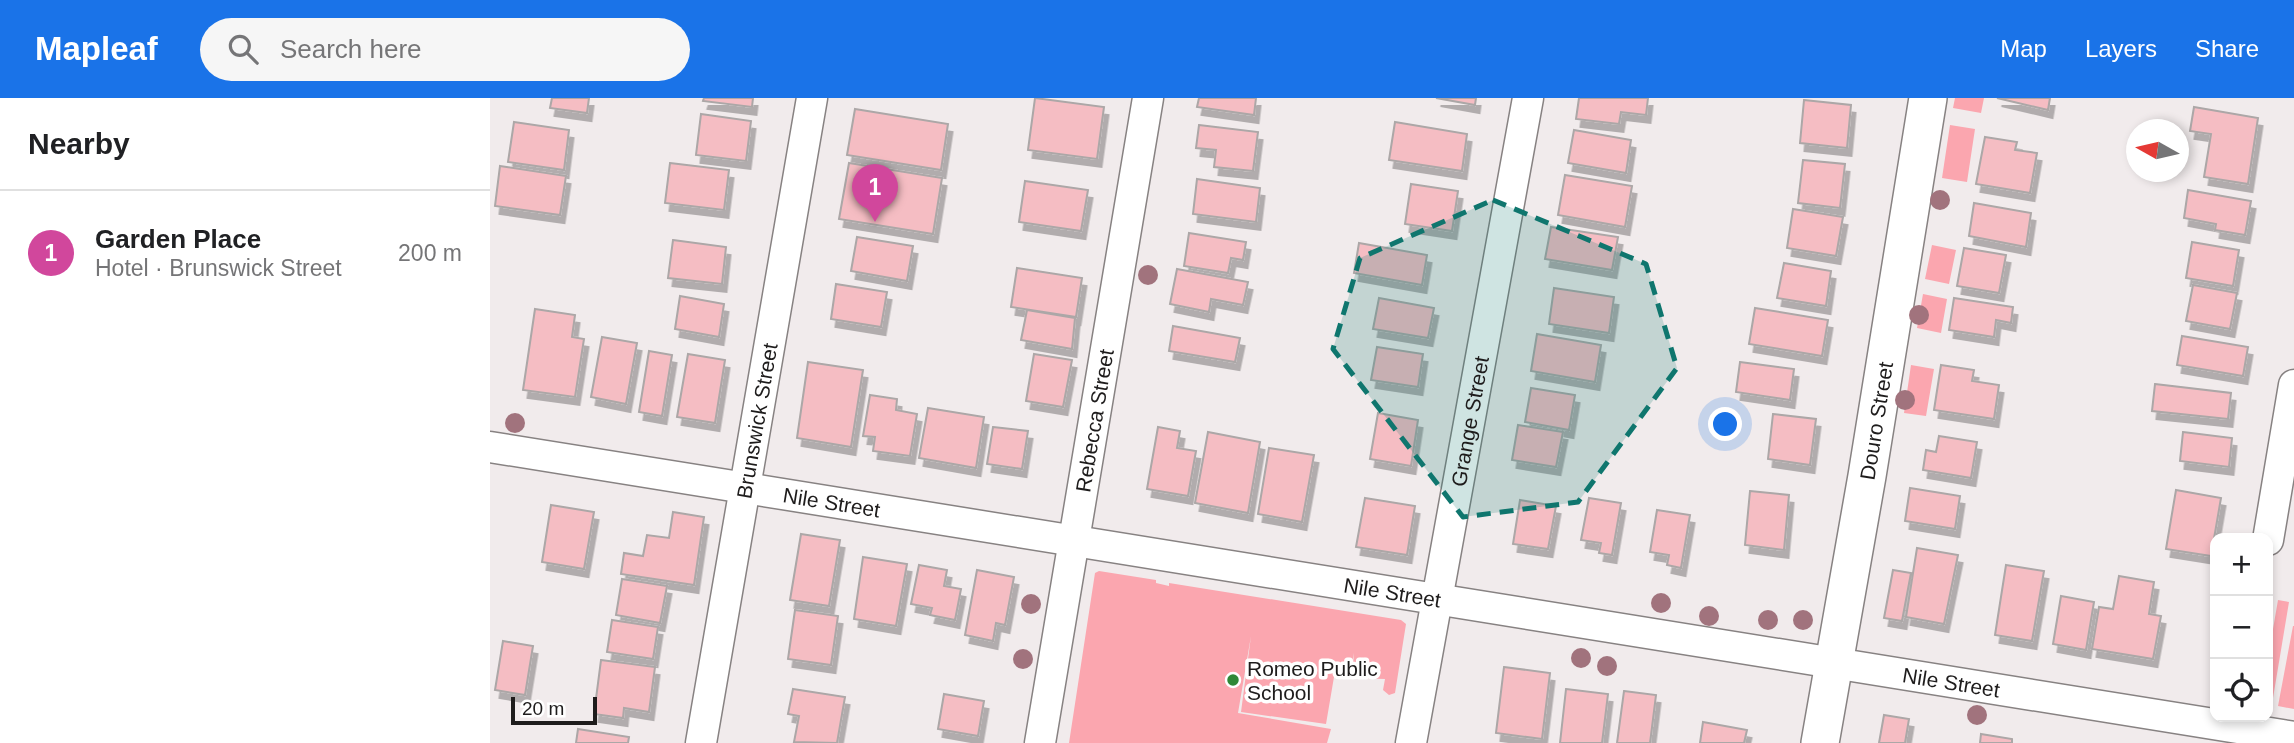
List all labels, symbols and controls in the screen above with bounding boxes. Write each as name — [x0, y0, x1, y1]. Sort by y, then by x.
search box — [200, 18, 690, 81]
text: Mapleaf — [35, 30, 158, 67]
icon: search — [224, 30, 262, 68]
text: Search here — [280, 34, 422, 64]
text: Map — [2000, 35, 2047, 62]
text: Layers — [2085, 35, 2157, 62]
text: Share — [2195, 35, 2259, 62]
north arrow — [2126, 119, 2189, 182]
text: Nearby — [28, 127, 130, 160]
pin: 1 — [852, 164, 898, 222]
text: Garden Place — [95, 224, 261, 254]
text: 1 — [45, 240, 57, 266]
text: 200 m — [398, 240, 462, 266]
text: Hotel · Brunswick Street — [95, 255, 342, 281]
street label: Brunswick Street — [732, 341, 781, 500]
street label: Rebecca Street — [1071, 347, 1117, 494]
street label: Grange Street — [1446, 354, 1492, 488]
street label: Douro Street — [1855, 360, 1897, 481]
your location — [1708, 407, 1742, 441]
street label: Nile Street — [781, 483, 882, 521]
map controls — [2210, 533, 2273, 722]
button: + — [2210, 533, 2273, 596]
street label: Nile Street — [1342, 573, 1443, 611]
button: − — [2210, 596, 2273, 659]
place label: Romeo Public School — [1247, 657, 1378, 704]
button: locate — [2210, 659, 2273, 722]
street label: Nile Street — [1901, 663, 2002, 701]
marker: Romeo Public School — [1225, 672, 1241, 688]
scale bar — [511, 694, 597, 726]
text: 20 m — [522, 698, 564, 719]

